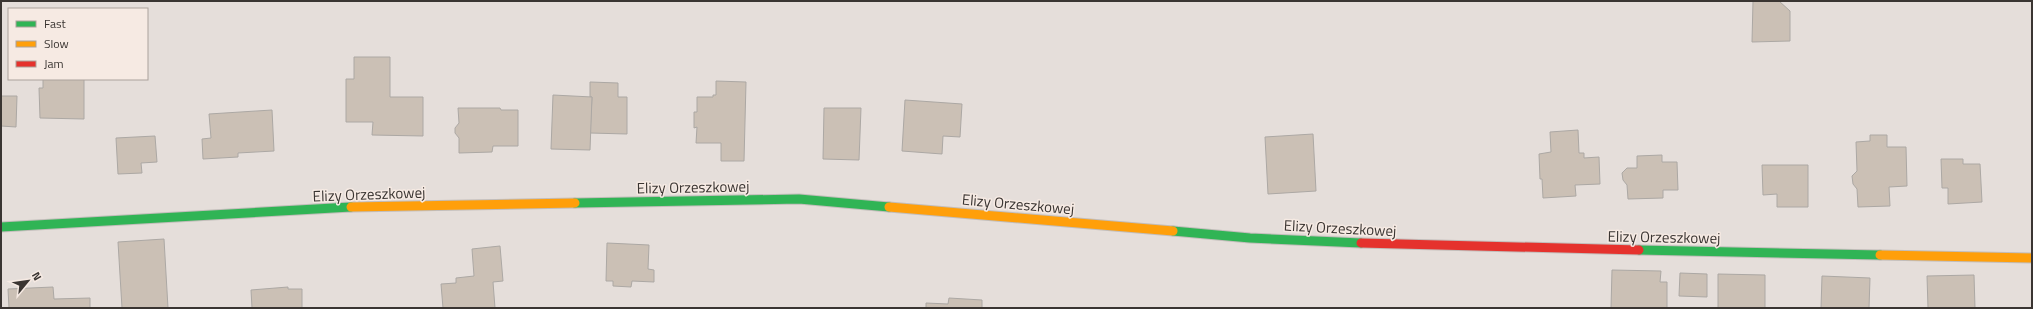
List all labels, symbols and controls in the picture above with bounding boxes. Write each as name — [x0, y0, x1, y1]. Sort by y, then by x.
legend — [8, 8, 148, 80]
text: Fast — [44, 14, 67, 33]
text: Slow — [44, 34, 69, 53]
text: Jam — [44, 54, 64, 73]
street label: Elizy Orzeszkowej — [636, 175, 750, 199]
street label: Elizy Orzeszkowej — [312, 181, 426, 207]
street label: Elizy Orzeszkowej — [961, 188, 1075, 220]
street label: Elizy Orzeszkowej — [1283, 214, 1397, 242]
street label: Elizy Orzeszkowej — [1607, 225, 1721, 249]
north arrow — [8, 261, 48, 301]
text: N — [28, 269, 46, 283]

